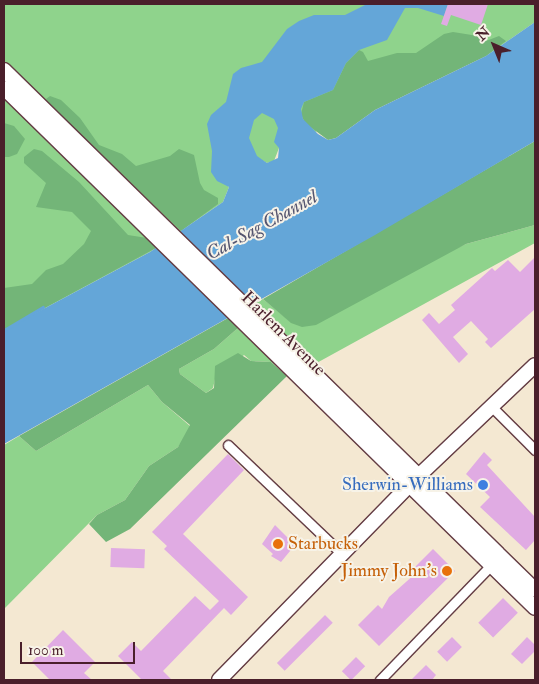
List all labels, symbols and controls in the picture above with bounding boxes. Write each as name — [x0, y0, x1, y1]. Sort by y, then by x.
north arrow — [469, 20, 519, 70]
text: N — [473, 23, 494, 44]
water label: Cal-Sag Channel — [203, 186, 321, 266]
street label: Harlem Avenue — [236, 287, 330, 381]
place label: Sherwin-Williams — [342, 474, 473, 496]
marker: Sherwin-Williams — [477, 479, 489, 491]
place label: Starbucks — [288, 533, 358, 555]
marker: Starbucks — [272, 538, 284, 550]
place label: Jimmy John's — [341, 560, 437, 582]
marker: Jimmy John's — [441, 565, 453, 577]
scale bar — [22, 632, 138, 664]
text: 100 m — [28, 641, 63, 660]

